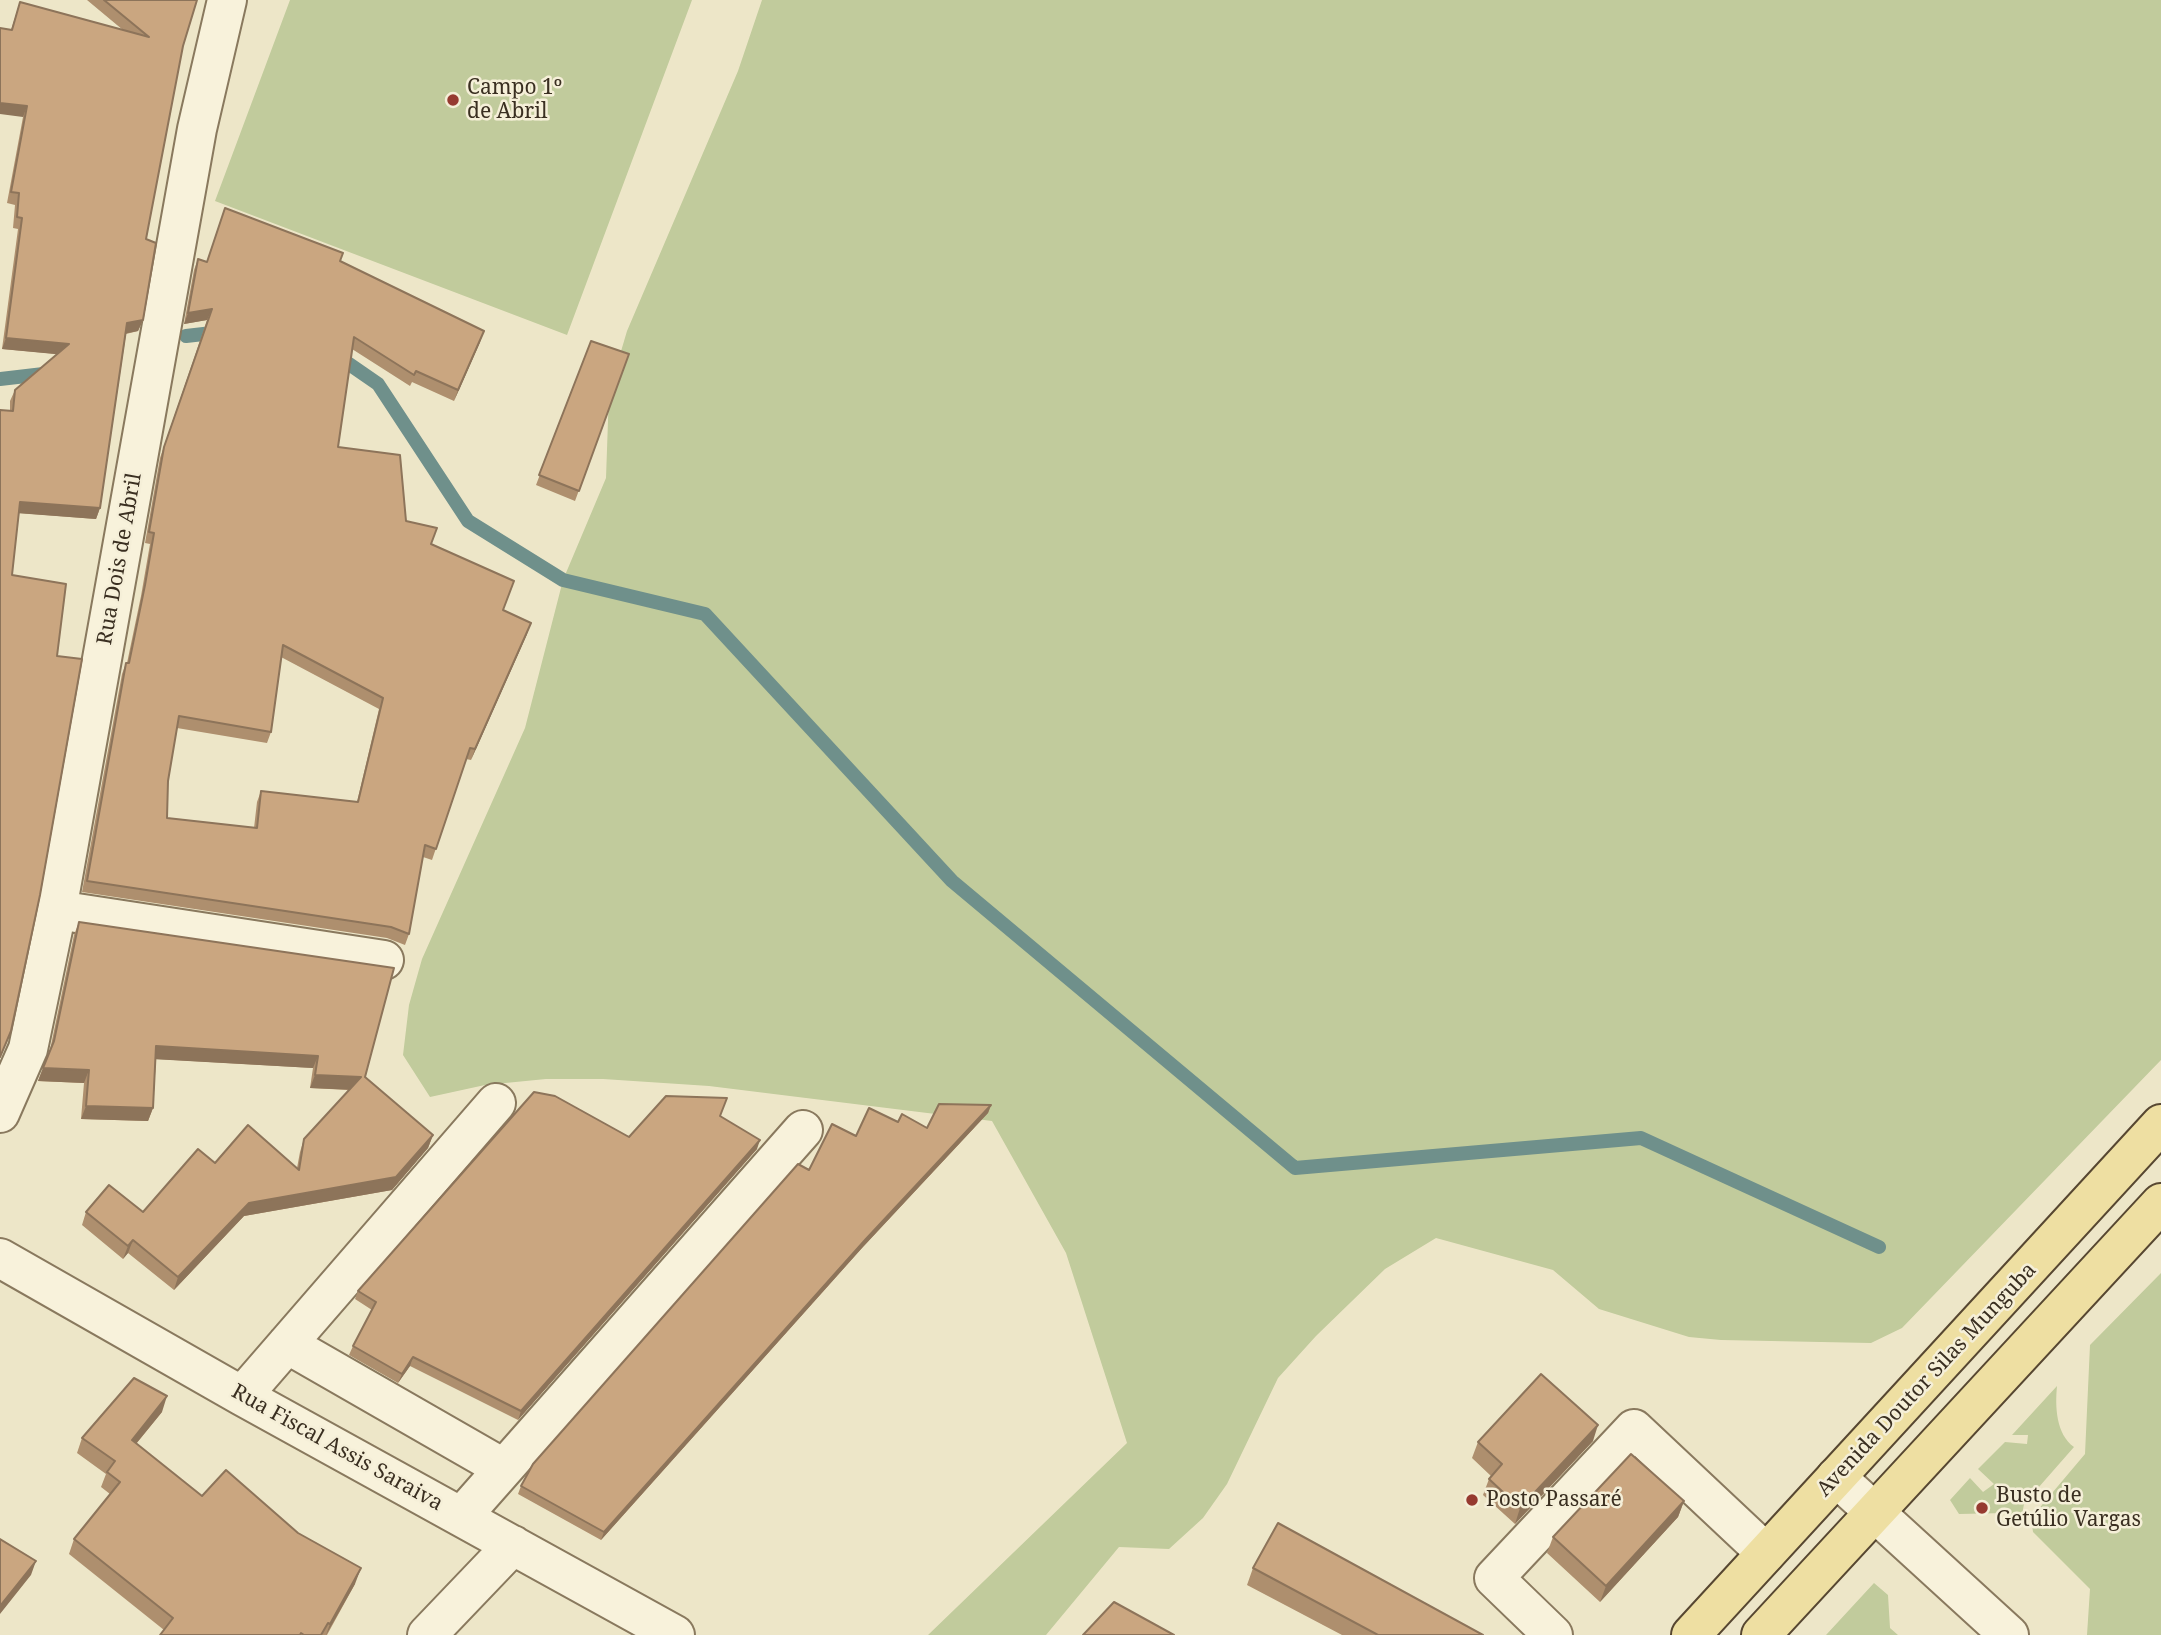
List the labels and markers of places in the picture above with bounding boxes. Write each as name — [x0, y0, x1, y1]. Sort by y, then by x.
place label: Campo 1º de Abril — [467, 75, 562, 125]
marker: Campo 1º de Abril — [445, 92, 461, 108]
place label: Busto de Getúlio Vargas — [1996, 1483, 2141, 1533]
place label: Posto Passaré — [1486, 1487, 1622, 1513]
marker: Posto Passaré — [1464, 1492, 1480, 1508]
marker: Busto de Getúlio Vargas — [1974, 1500, 1990, 1516]

